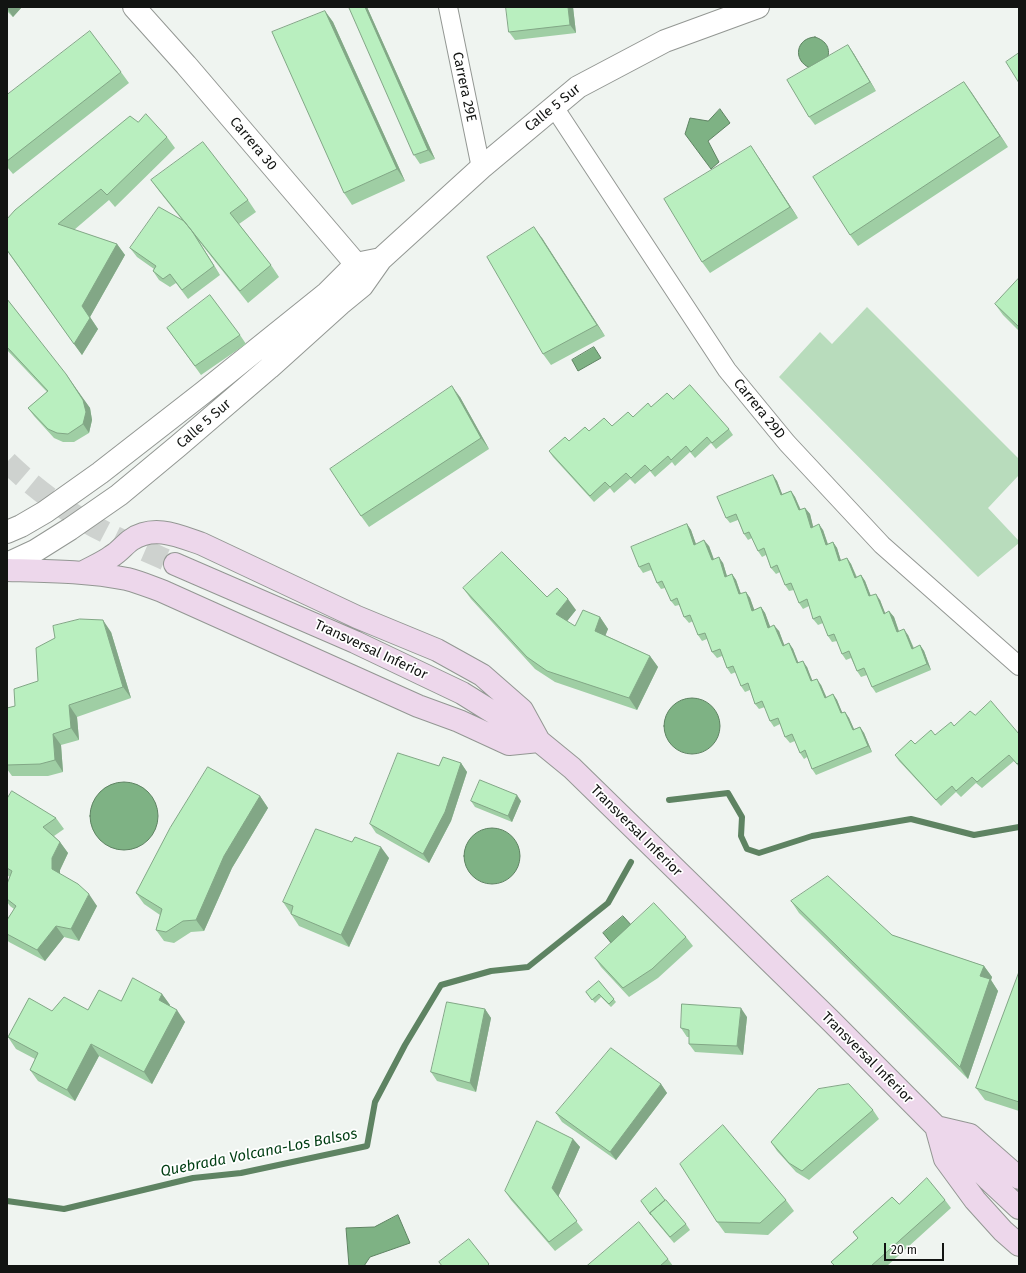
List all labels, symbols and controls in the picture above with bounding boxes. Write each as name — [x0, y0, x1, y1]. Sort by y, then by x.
street label: Carrera 29E — [448, 50, 480, 124]
street label: Calle 5 Sur — [522, 81, 584, 135]
street label: Carrera 30 — [226, 114, 280, 174]
street label: Carrera 29D — [730, 375, 788, 443]
street label: Calle 5 Sur — [173, 396, 235, 452]
street label: Transversal Inferior — [312, 616, 430, 684]
street label: Transversal Inferior — [587, 782, 685, 880]
street label: Transversal Inferior — [818, 1009, 916, 1107]
water label: Quebrada Volcana-Los Balsos — [159, 1125, 359, 1181]
scale bar — [886, 1235, 946, 1261]
text: 20 m — [891, 1243, 917, 1257]

